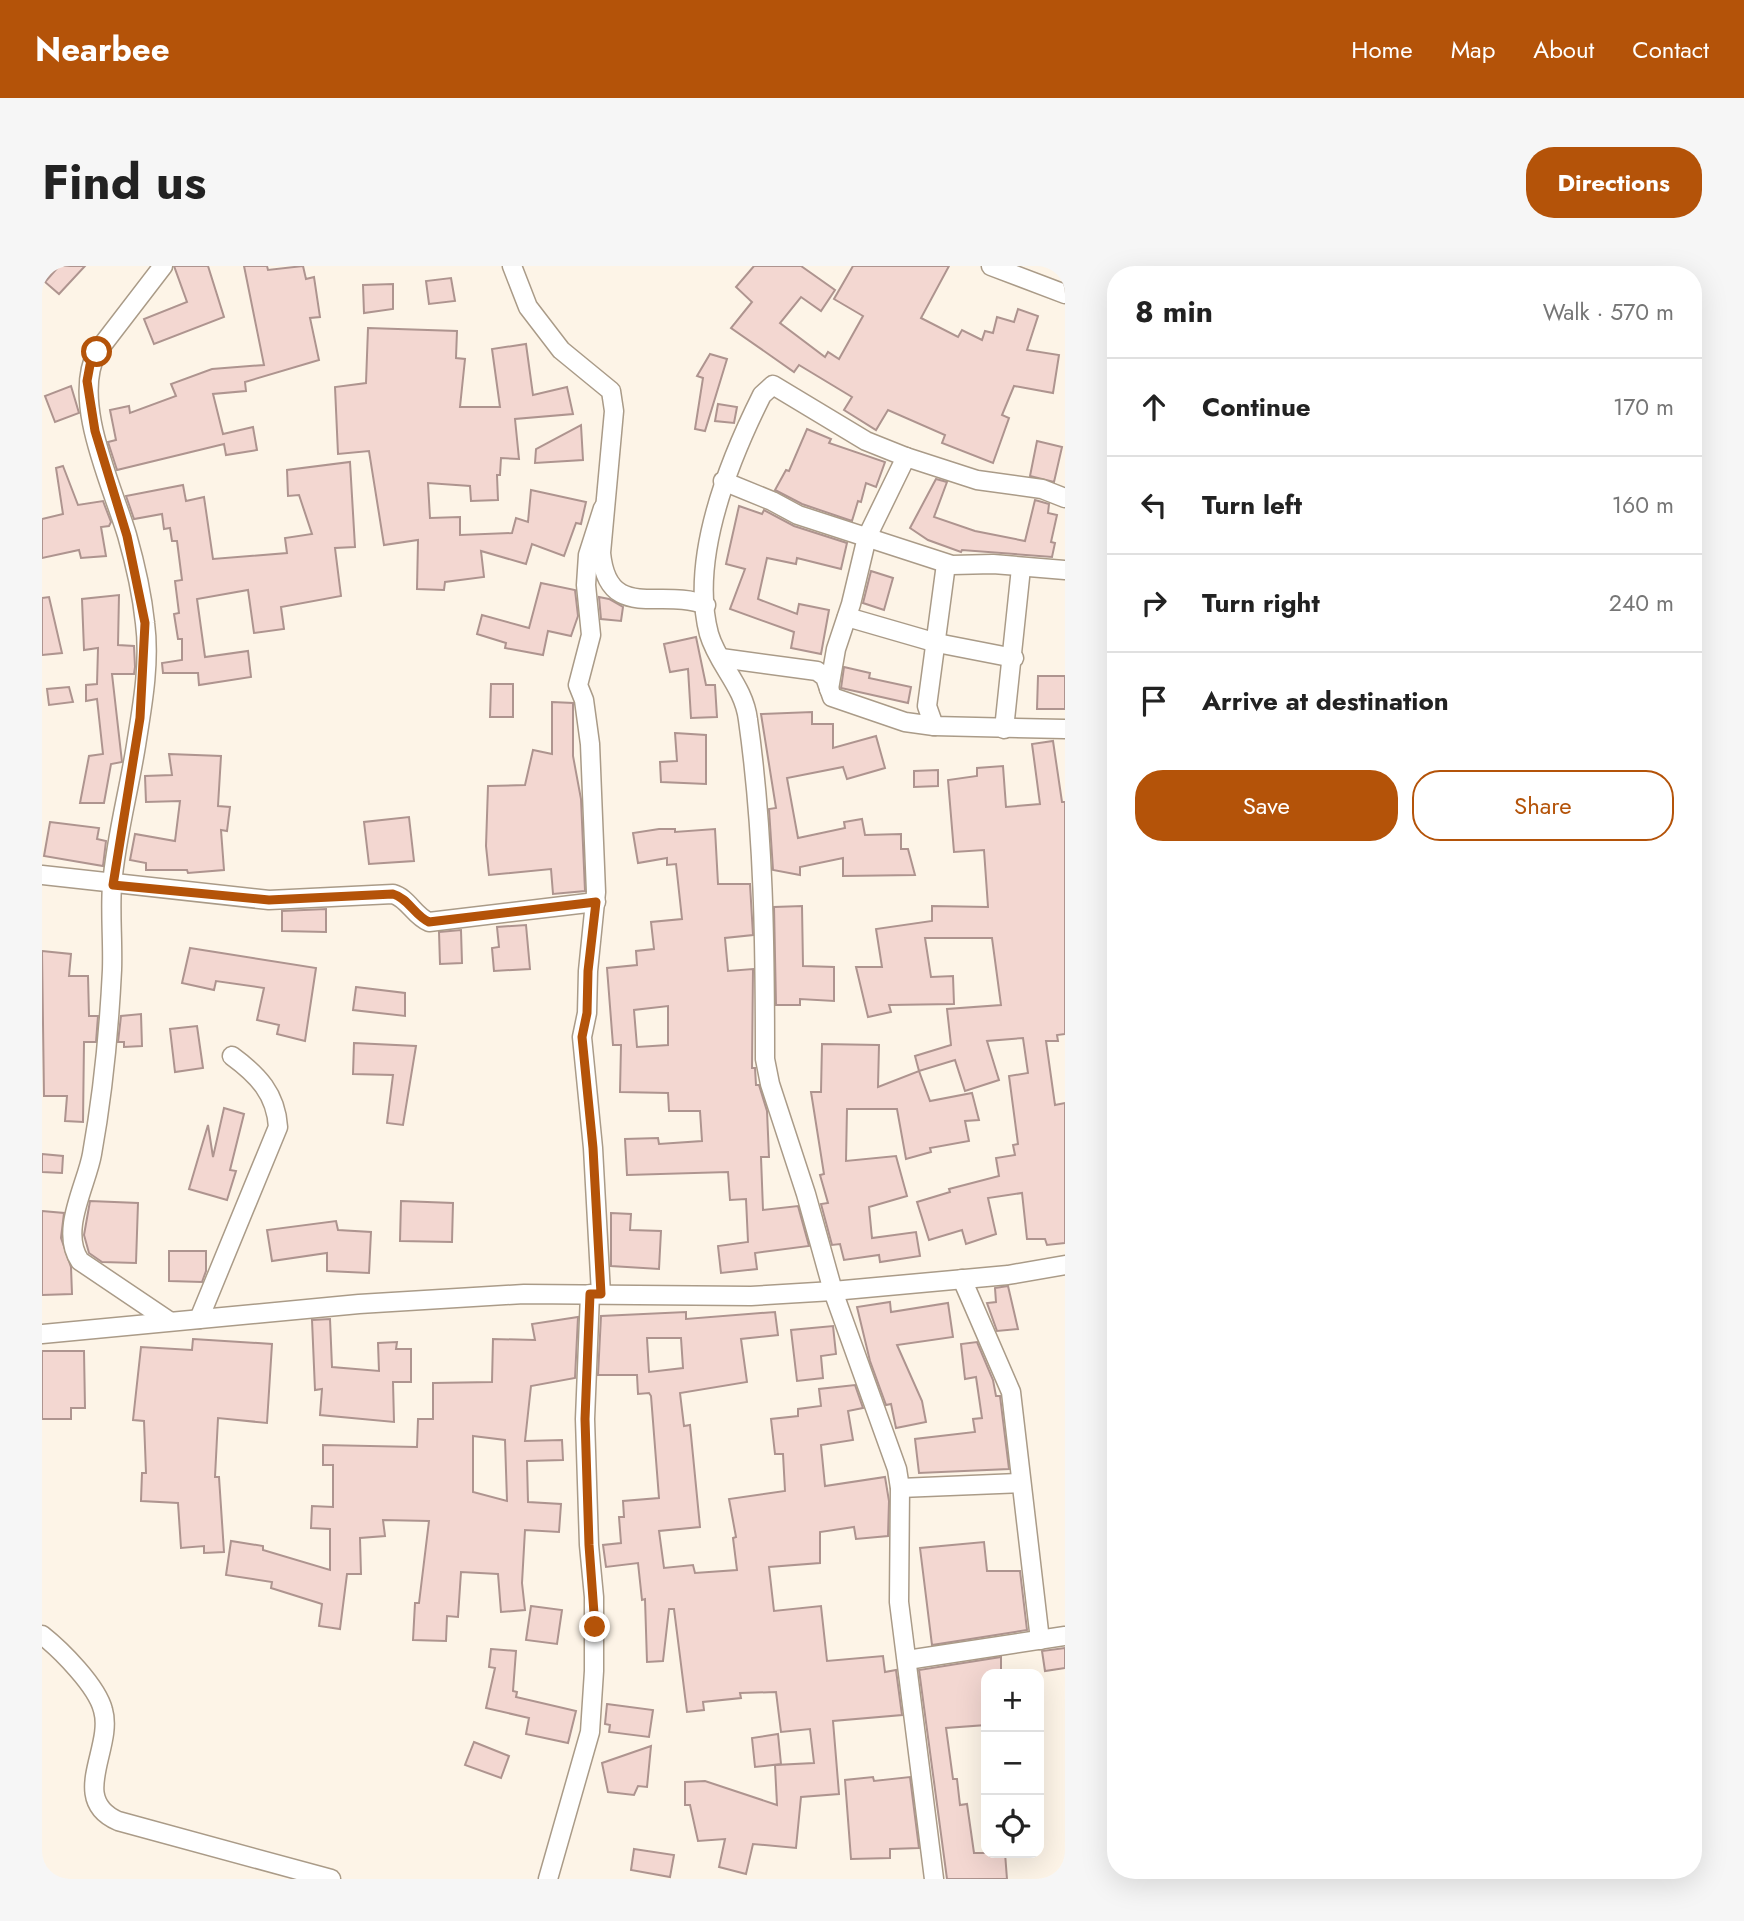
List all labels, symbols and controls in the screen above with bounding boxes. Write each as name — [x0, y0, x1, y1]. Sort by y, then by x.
text: Nearbee — [35, 26, 170, 73]
text: Home — [1351, 32, 1413, 67]
text: Map — [1451, 32, 1495, 67]
text: About — [1533, 32, 1594, 67]
text: Contact — [1632, 32, 1709, 67]
text: Find us — [42, 147, 206, 217]
button: Directions — [1526, 147, 1702, 218]
text: 8 min — [1135, 290, 1213, 333]
text: Walk · 570 m — [1543, 295, 1674, 329]
route start — [81, 336, 112, 367]
icon: ahead — [1135, 388, 1173, 426]
text: Continue — [1202, 388, 1311, 426]
text: 170 m — [1613, 390, 1674, 424]
icon: left — [1135, 486, 1173, 524]
text: Turn left — [1202, 486, 1302, 524]
text: 160 m — [1612, 488, 1674, 522]
icon: right — [1135, 584, 1173, 622]
text: Turn right — [1202, 584, 1320, 622]
text: 240 m — [1609, 586, 1674, 620]
icon: arrive — [1135, 682, 1173, 720]
text: Arrive at destination — [1202, 682, 1449, 720]
button: Save — [1135, 770, 1398, 841]
button: Share — [1412, 770, 1674, 841]
route end — [579, 1611, 610, 1642]
map controls — [981, 1669, 1044, 1858]
button: + — [981, 1669, 1044, 1732]
button: − — [981, 1732, 1044, 1795]
button: locate — [981, 1795, 1044, 1858]

